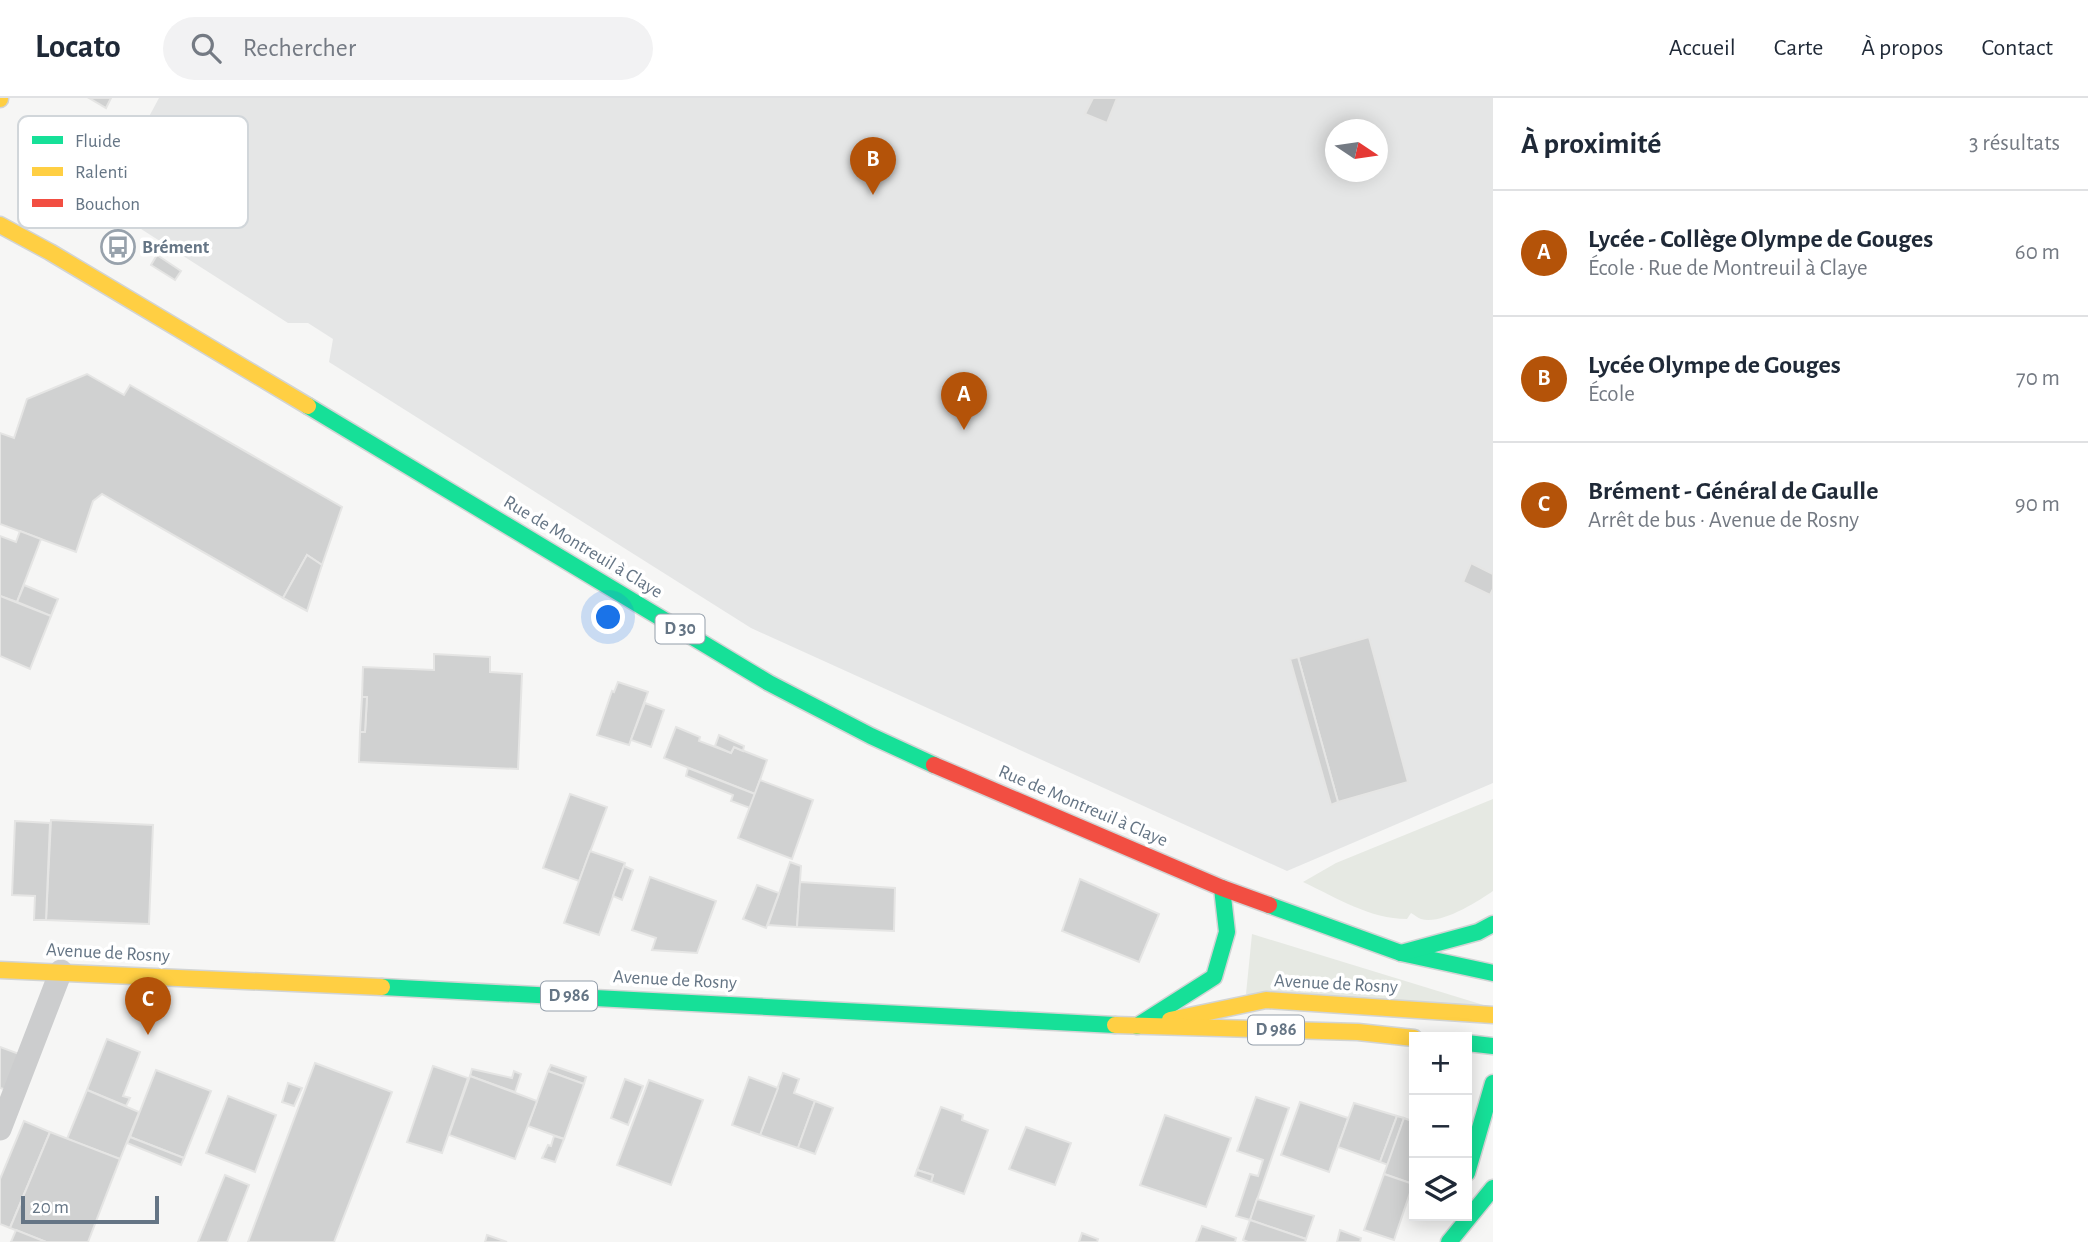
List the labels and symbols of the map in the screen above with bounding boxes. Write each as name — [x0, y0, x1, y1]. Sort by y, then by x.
legend — [18, 116, 248, 228]
north arrow — [1325, 119, 1388, 182]
text: Fluide — [75, 132, 121, 151]
pin: B — [850, 137, 896, 195]
text: Ralenti — [75, 163, 128, 182]
text: Bouchon — [75, 195, 140, 214]
bus stop icon: Brément — [99, 228, 137, 266]
place label: Brément — [142, 238, 210, 257]
pin: A — [941, 372, 987, 430]
street label: Rue de Montreuil à Claye — [500, 492, 666, 602]
your location — [591, 600, 625, 634]
road number: D 30 — [656, 614, 704, 644]
street label: Rue de Montreuil à Claye — [996, 762, 1170, 850]
street label: Avenue de Rosny — [46, 940, 170, 966]
street label: Avenue de Rosny — [613, 967, 737, 993]
street label: Avenue de Rosny — [1274, 971, 1398, 997]
pin: C — [125, 977, 171, 1035]
road number: D 986 — [541, 982, 597, 1010]
road number: D 986 — [1248, 1015, 1304, 1044]
scale bar — [21, 1193, 159, 1225]

